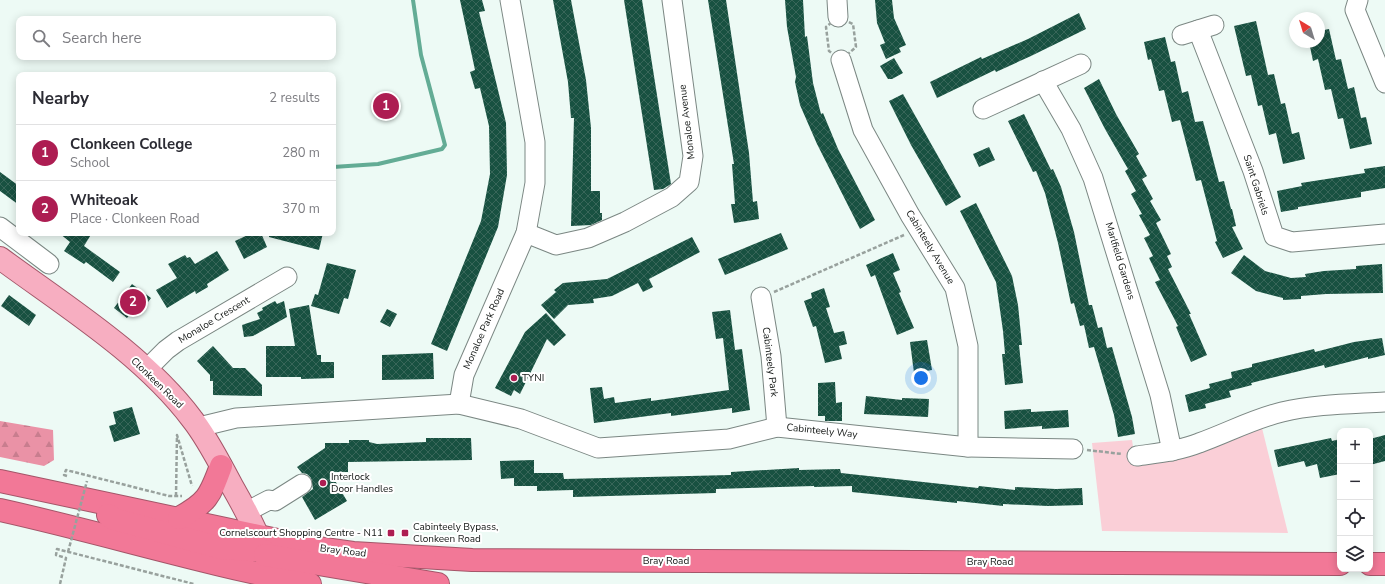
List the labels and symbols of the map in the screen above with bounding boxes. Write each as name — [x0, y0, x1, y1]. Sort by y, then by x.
north arrow — [1289, 12, 1325, 48]
street label: Monaloe Avenue — [675, 84, 699, 160]
pin: 1 — [373, 91, 399, 121]
street label: Saint Gabriels — [1240, 153, 1272, 217]
street label: Cabinteely Avenue — [902, 207, 958, 287]
street label: Marlfield Gardens — [1102, 221, 1138, 302]
street label: Monaloe Park Road — [460, 286, 508, 372]
pin: 2 — [120, 287, 146, 317]
street label: Monaloe Crescent — [176, 293, 253, 347]
street label: Cabinteely Park — [759, 326, 781, 399]
street label: Clonkeen Road — [128, 354, 186, 412]
your location — [911, 368, 931, 388]
place label: TYNI — [522, 371, 544, 385]
marker: TYNI — [509, 373, 519, 383]
street label: Cabinteely Way — [786, 420, 859, 442]
place label: Interlock Door Handles — [331, 470, 393, 496]
marker: Interlock Door Handles — [318, 478, 328, 488]
place label: Cabinteely Bypass, Clonkeen Road — [413, 520, 498, 546]
place label: Cornelscourt Shopping Centre - N11 — [219, 526, 383, 540]
marker: Cornelscourt Shopping Centre - N11 — [386, 528, 396, 538]
marker: Cabinteely Bypass, Clonkeen Road — [400, 528, 410, 538]
street label: Bray Road — [319, 541, 367, 561]
street label: Bray Road — [643, 554, 689, 568]
street label: Bray Road — [967, 555, 1013, 569]

